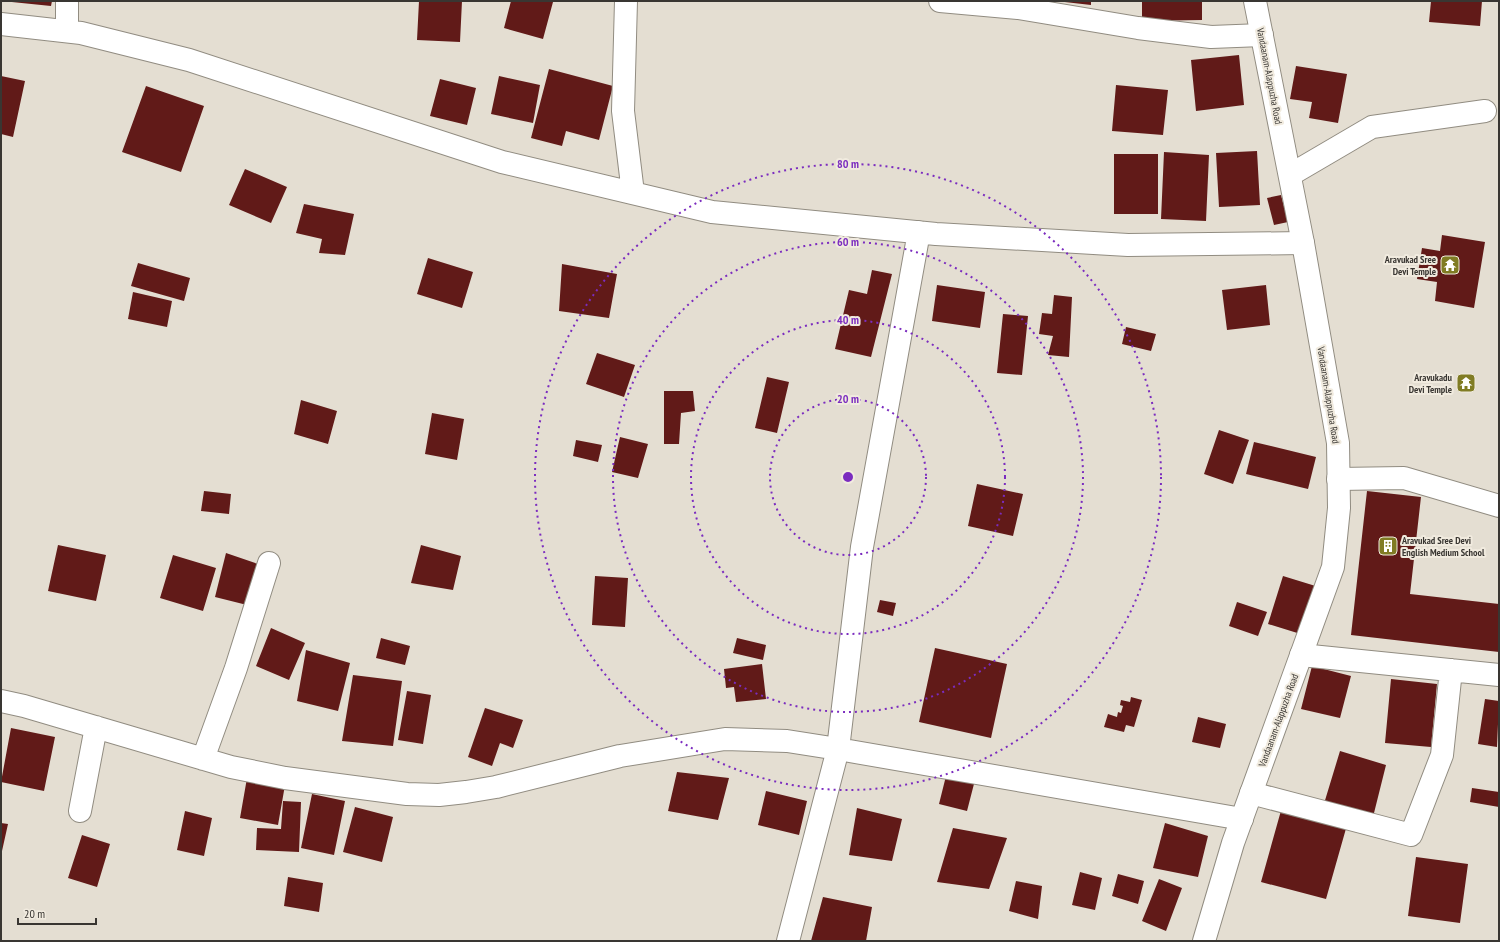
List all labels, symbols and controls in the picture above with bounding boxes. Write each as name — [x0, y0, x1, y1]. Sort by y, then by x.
street label: Vandaanam-Alappuzha Road — [1254, 26, 1285, 125]
text: 80 m — [837, 156, 859, 171]
text: 60 m — [837, 234, 859, 249]
place label: Aravukad Sree Devi Temple — [1384, 253, 1436, 278]
temple icon: Aravukad Sree Devi Temple — [1439, 254, 1461, 276]
text: 40 m — [837, 312, 859, 327]
street label: Vandaanam-Alappuzha Road — [1314, 345, 1343, 444]
place label: Aravukadu Devi Temple — [1409, 371, 1453, 396]
temple icon: Aravukadu Devi Temple — [1455, 372, 1477, 394]
text: 20 m — [837, 391, 859, 406]
centre of rings — [841, 470, 855, 484]
place label: Aravukad Sree Devi English Medium School — [1401, 534, 1485, 559]
building icon: Aravukad Sree Devi English Medium School — [1377, 535, 1399, 557]
street label: Vandaanam-Alappuzha Road — [1255, 672, 1301, 769]
scale bar — [18, 900, 96, 926]
text: 20 m — [24, 906, 45, 921]

